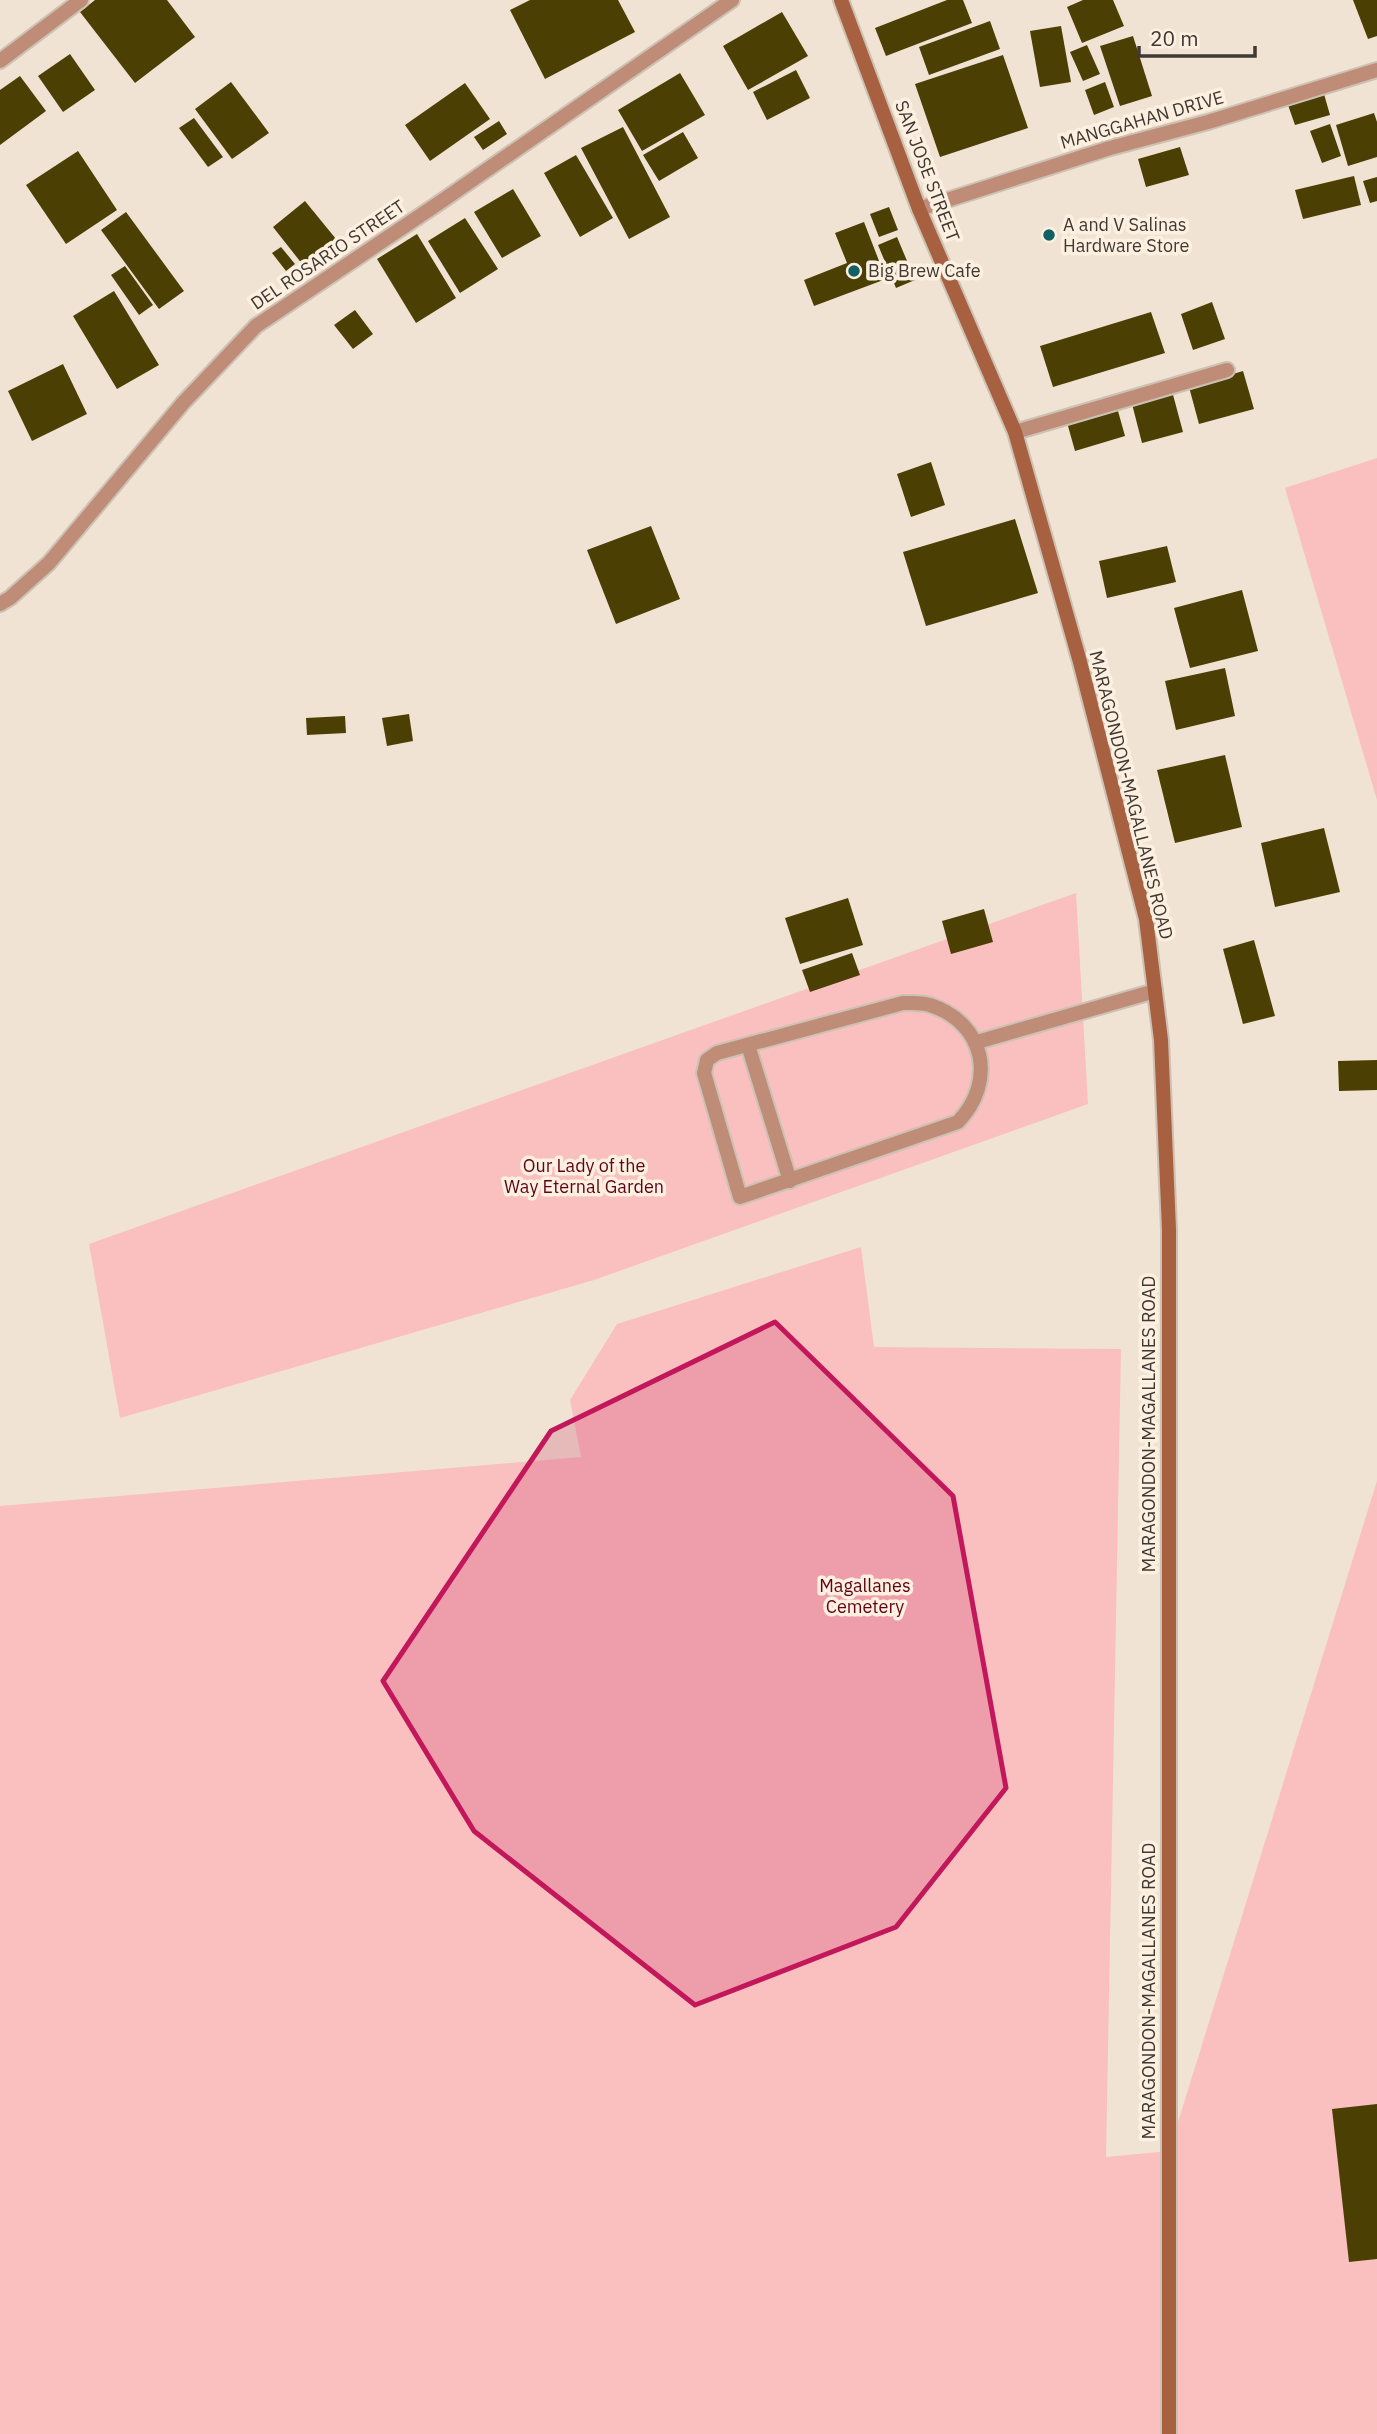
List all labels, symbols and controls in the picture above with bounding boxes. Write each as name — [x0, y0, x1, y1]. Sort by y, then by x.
scale bar — [1139, 14, 1254, 58]
text: 20 m — [1150, 24, 1199, 52]
street label: MANGGAHAN DRIVE — [1057, 85, 1226, 154]
street label: SAN JOSE STREET — [890, 97, 965, 245]
street label: DEL ROSARIO STREET — [246, 194, 409, 315]
place label: A and V Salinas Hardware Store — [1063, 213, 1189, 257]
marker: A and V Salinas Hardware Store — [1041, 227, 1057, 243]
place label: Big Brew Cafe — [868, 259, 981, 282]
marker: Big Brew Cafe — [846, 263, 862, 279]
street label: MARAGONDON-MAGALLANES ROAD — [1084, 648, 1179, 942]
park label: Our Lady of the Way Eternal Garden — [504, 1154, 664, 1198]
street label: MARAGONDON-MAGALLANES ROAD — [1137, 1276, 1160, 1572]
park label: Magallanes Cemetery — [819, 1574, 911, 1618]
street label: MARAGONDON-MAGALLANES ROAD — [1137, 1843, 1160, 2139]

